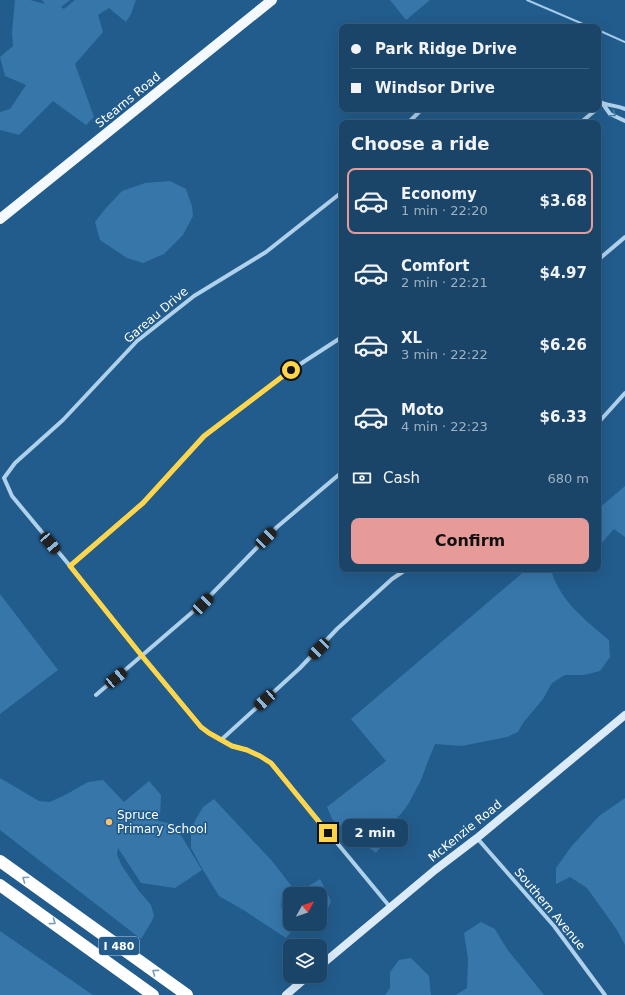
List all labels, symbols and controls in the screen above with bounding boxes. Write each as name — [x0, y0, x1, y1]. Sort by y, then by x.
text: Park Ridge Drive — [375, 40, 517, 58]
street label: Stearns Road — [93, 70, 163, 130]
text: Windsor Drive — [375, 79, 495, 97]
one-way arrow — [608, 109, 615, 116]
text: Choose a ride — [351, 133, 490, 154]
icon: car — [353, 183, 389, 219]
text: Economy — [401, 185, 477, 203]
text: $3.68 — [540, 192, 587, 210]
text: 1 min · 22:20 — [401, 203, 488, 218]
icon: car — [353, 255, 389, 291]
text: Comfort — [401, 257, 469, 275]
text: $4.97 — [540, 264, 587, 282]
text: 2 min · 22:21 — [401, 275, 488, 290]
street label: Gareau Drive — [121, 284, 191, 346]
icon: car — [353, 327, 389, 363]
text: XL — [401, 329, 422, 347]
text: $6.26 — [540, 336, 587, 354]
text: 3 min · 22:22 — [401, 347, 488, 362]
route start — [282, 361, 300, 379]
icon: car — [353, 399, 389, 435]
text: Moto — [401, 401, 444, 419]
text: $6.33 — [540, 408, 587, 426]
text: 4 min · 22:23 — [401, 419, 488, 434]
icon: cash — [351, 467, 373, 489]
text: Cash — [383, 469, 420, 487]
text: 680 m — [547, 471, 589, 486]
button: Confirm — [351, 518, 589, 564]
car — [253, 525, 279, 551]
car — [38, 530, 62, 556]
car — [190, 591, 216, 617]
car — [306, 636, 332, 662]
car — [103, 666, 129, 690]
car — [252, 688, 278, 712]
street label: McKenzie Road — [426, 797, 504, 865]
place label: Spruce Primary School — [117, 808, 207, 836]
marker: Spruce Primary School — [104, 817, 114, 827]
callout: 2 min — [342, 819, 408, 847]
route end — [319, 824, 337, 842]
text: 2 min — [355, 825, 395, 840]
street label: Southern Avenue — [512, 865, 588, 953]
one-way arrow — [22, 876, 29, 884]
north arrow — [283, 887, 327, 931]
map controls — [283, 887, 327, 983]
one-way arrow — [48, 918, 55, 925]
road number: I 480 — [99, 937, 139, 955]
button: layers — [283, 939, 327, 983]
one-way arrow — [152, 969, 159, 977]

